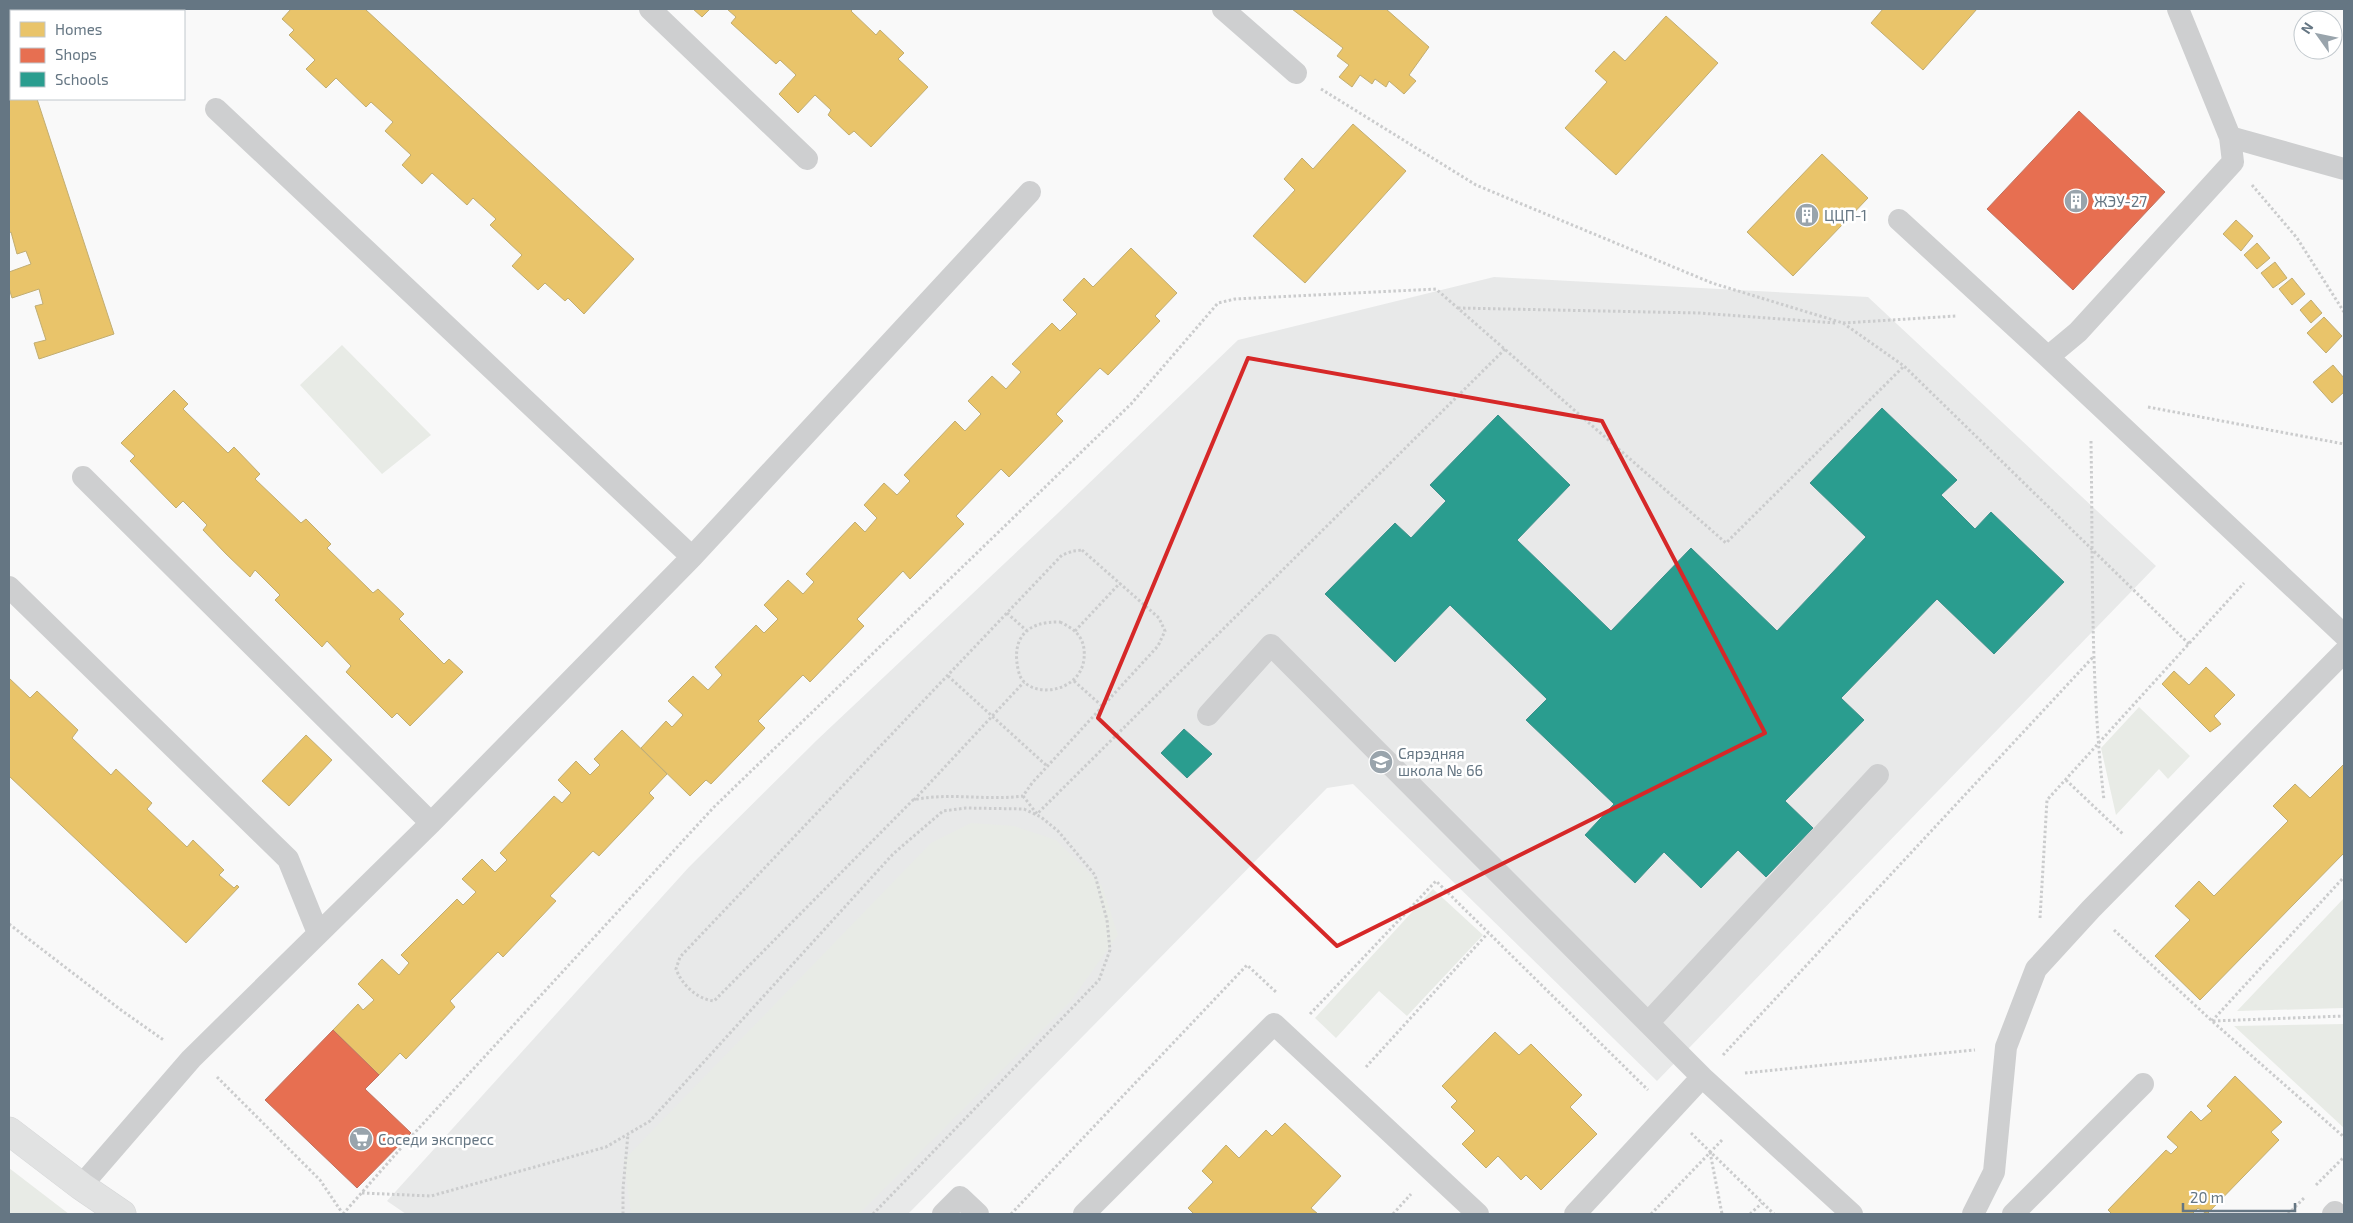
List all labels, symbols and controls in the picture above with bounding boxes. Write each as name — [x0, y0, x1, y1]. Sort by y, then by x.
legend — [10, 10, 185, 100]
north arrow — [2293, 10, 2343, 60]
text: N — [2297, 19, 2317, 37]
text: Homes — [55, 20, 102, 38]
text: Shops — [55, 45, 97, 63]
text: Schools — [55, 70, 109, 88]
building icon: ЖЭУ-27 — [2063, 188, 2089, 214]
place label: ЖЭУ-27 — [2094, 192, 2147, 210]
building icon: ЦЦП-1 — [1794, 202, 1820, 228]
place label: ЦЦП-1 — [1824, 206, 1867, 224]
place label: Сярэдняя школа № 66 — [1398, 744, 1483, 779]
school or university icon: Сярэдняя школа № 66 — [1368, 749, 1394, 775]
supermarket icon: Соседи экспресс — [348, 1126, 374, 1152]
place label: Соседи экспресс — [378, 1130, 494, 1148]
scale bar — [2183, 1180, 2296, 1212]
text: 20 m — [2190, 1188, 2224, 1206]

